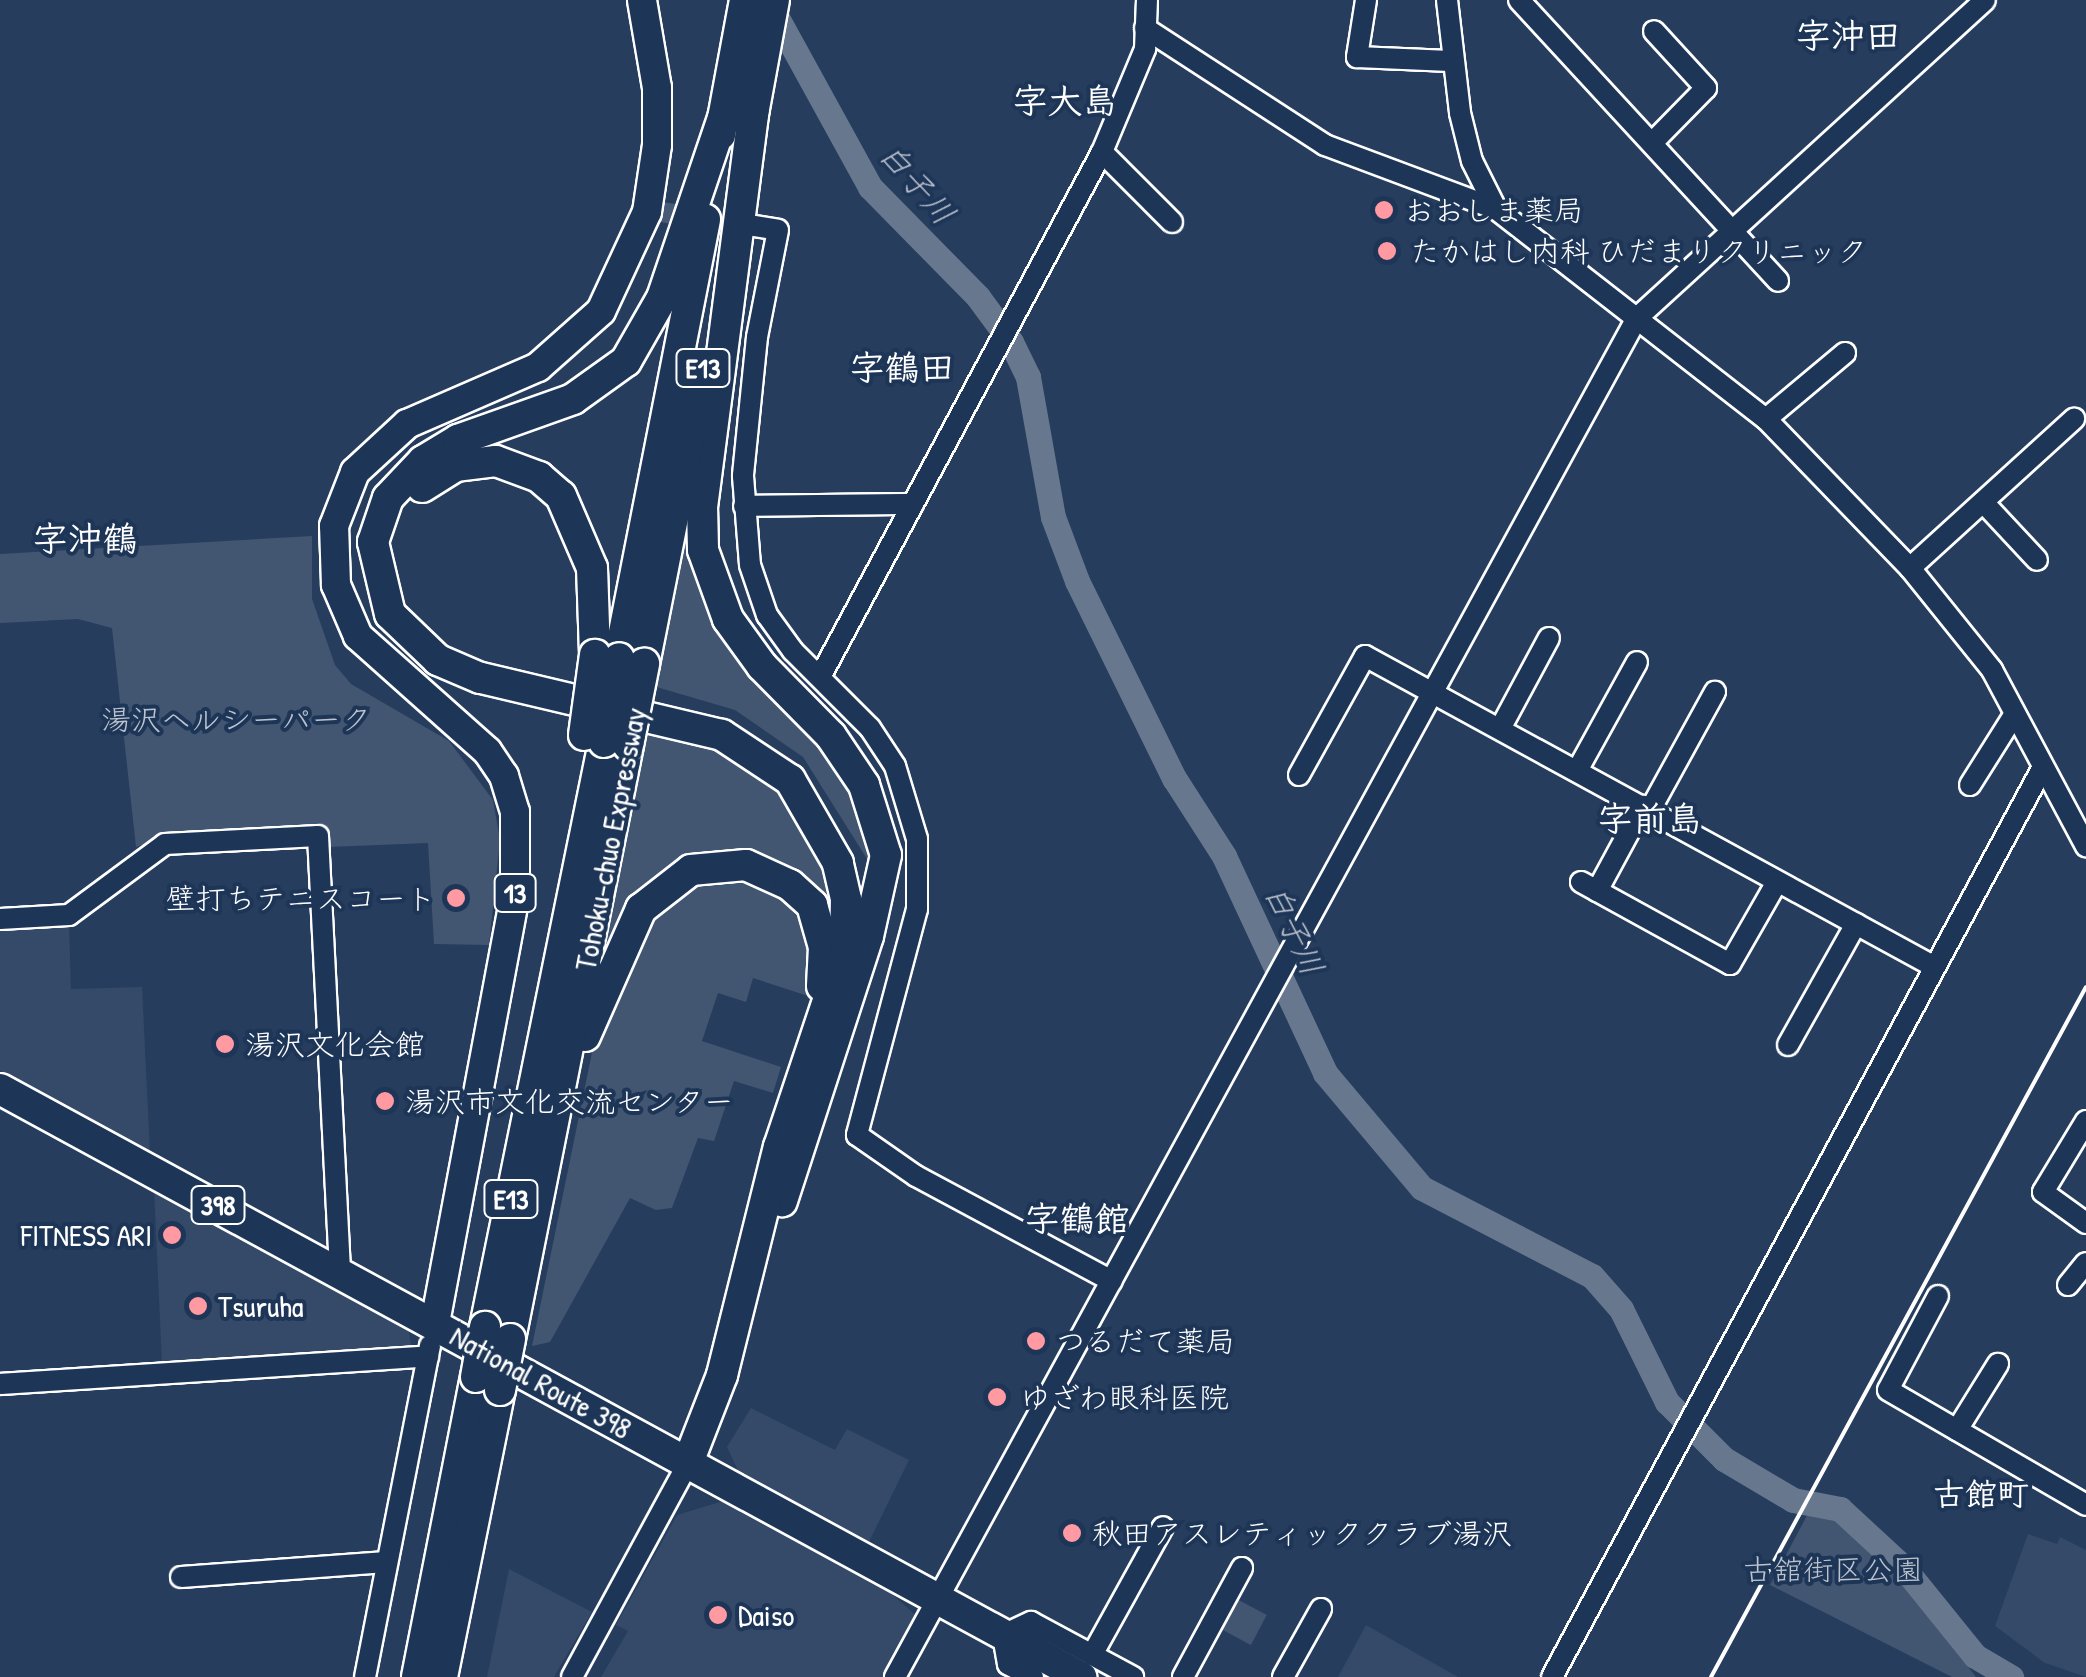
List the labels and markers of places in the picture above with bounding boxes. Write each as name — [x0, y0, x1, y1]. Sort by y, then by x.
place label: おおしま薬局 — [1404, 192, 1584, 228]
marker: おおしま薬局 — [1373, 199, 1395, 221]
place label: たかはし内科 ひだまりクリニック — [1410, 233, 1867, 269]
marker: たかはし内科 ひだまりクリニック — [1374, 238, 1400, 264]
place label: 壁打ちテニスコート — [166, 880, 436, 916]
marker: 壁打ちテニスコート — [445, 887, 467, 909]
place label: 湯沢文化会館 — [245, 1026, 425, 1062]
marker: 湯沢文化会館 — [214, 1033, 236, 1055]
place label: 湯沢市文化交流センター — [405, 1083, 735, 1119]
marker: 湯沢市文化交流センター — [374, 1090, 396, 1112]
place label: FITNESS ARI — [21, 1217, 152, 1253]
marker: FITNESS ARI — [161, 1224, 183, 1246]
place label: Tsuruha — [218, 1288, 303, 1324]
marker: Tsuruha — [187, 1295, 209, 1317]
place label: つるだて薬局 — [1056, 1323, 1236, 1359]
marker: つるだて薬局 — [1025, 1330, 1047, 1352]
place label: ゆざわ眼科医院 — [1020, 1379, 1230, 1415]
marker: ゆざわ眼科医院 — [984, 1384, 1010, 1410]
place label: 秋田アスレティッククラブ湯沢 — [1092, 1515, 1512, 1551]
marker: 秋田アスレティッククラブ湯沢 — [1061, 1522, 1083, 1544]
place label: Daiso — [738, 1597, 794, 1633]
marker: Daiso — [707, 1604, 729, 1626]

